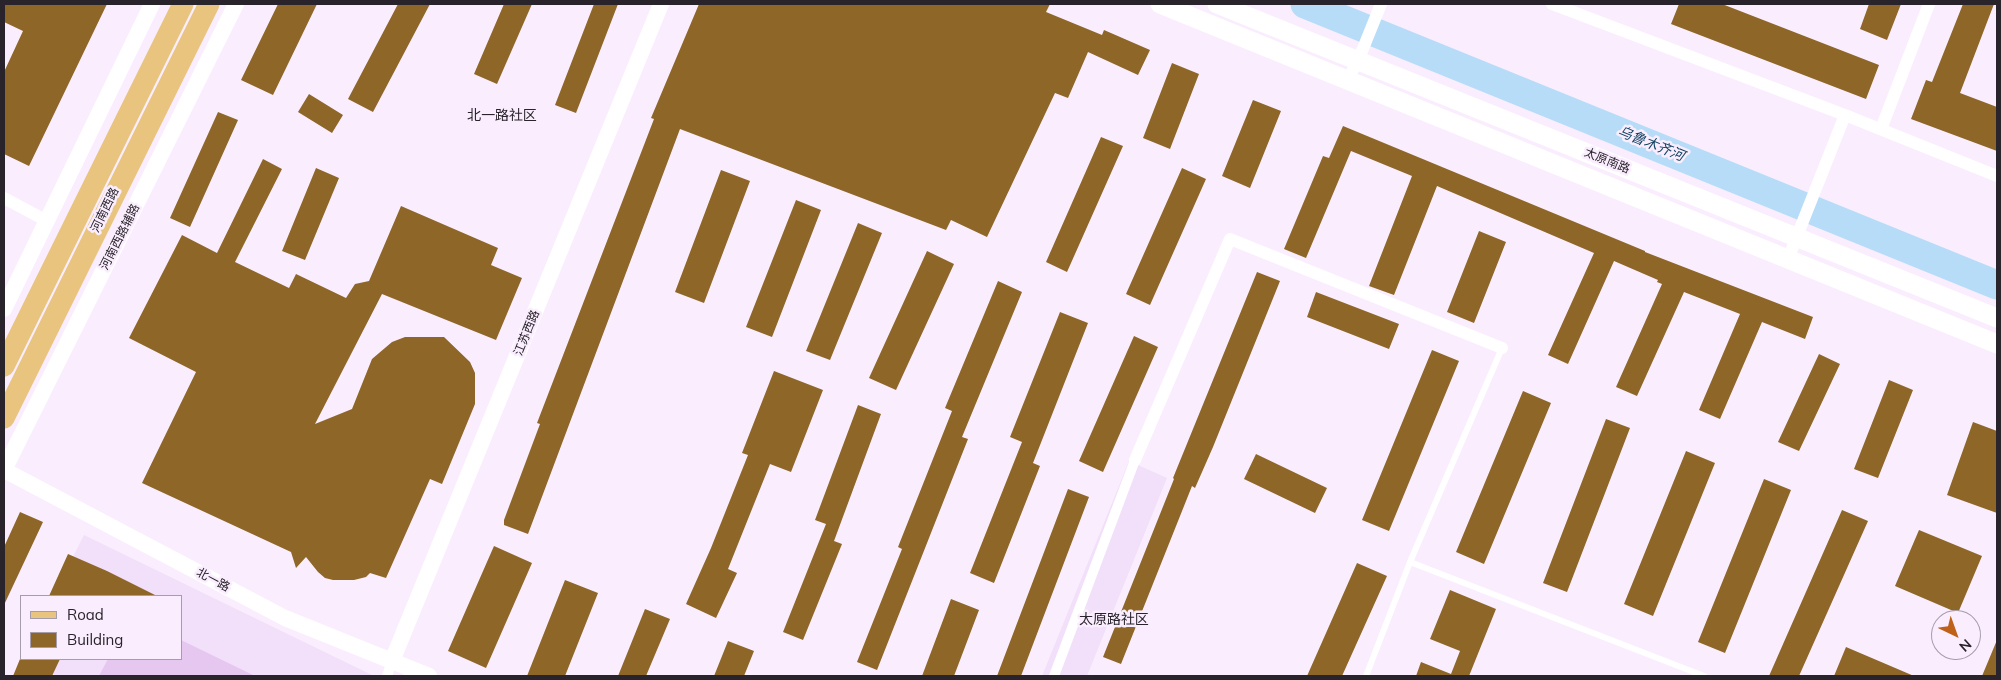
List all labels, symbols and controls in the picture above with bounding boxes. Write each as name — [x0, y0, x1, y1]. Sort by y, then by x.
district label: 北一路社区 — [467, 108, 537, 124]
water label: 乌鲁木齐河 — [1615, 123, 1687, 165]
street label: 太原南路 — [1582, 145, 1632, 177]
street label: 河南西路 — [88, 185, 122, 235]
street label: 河南西路辅路 — [97, 202, 143, 272]
street label: 江苏西路 — [511, 308, 543, 358]
street label: 北一路 — [194, 565, 232, 595]
legend — [20, 595, 182, 660]
text: Road — [67, 605, 104, 624]
north arrow — [1931, 610, 1981, 660]
district label: 太原路社区 — [1079, 612, 1149, 628]
text: Building — [67, 630, 123, 649]
text: N — [1955, 635, 1975, 656]

